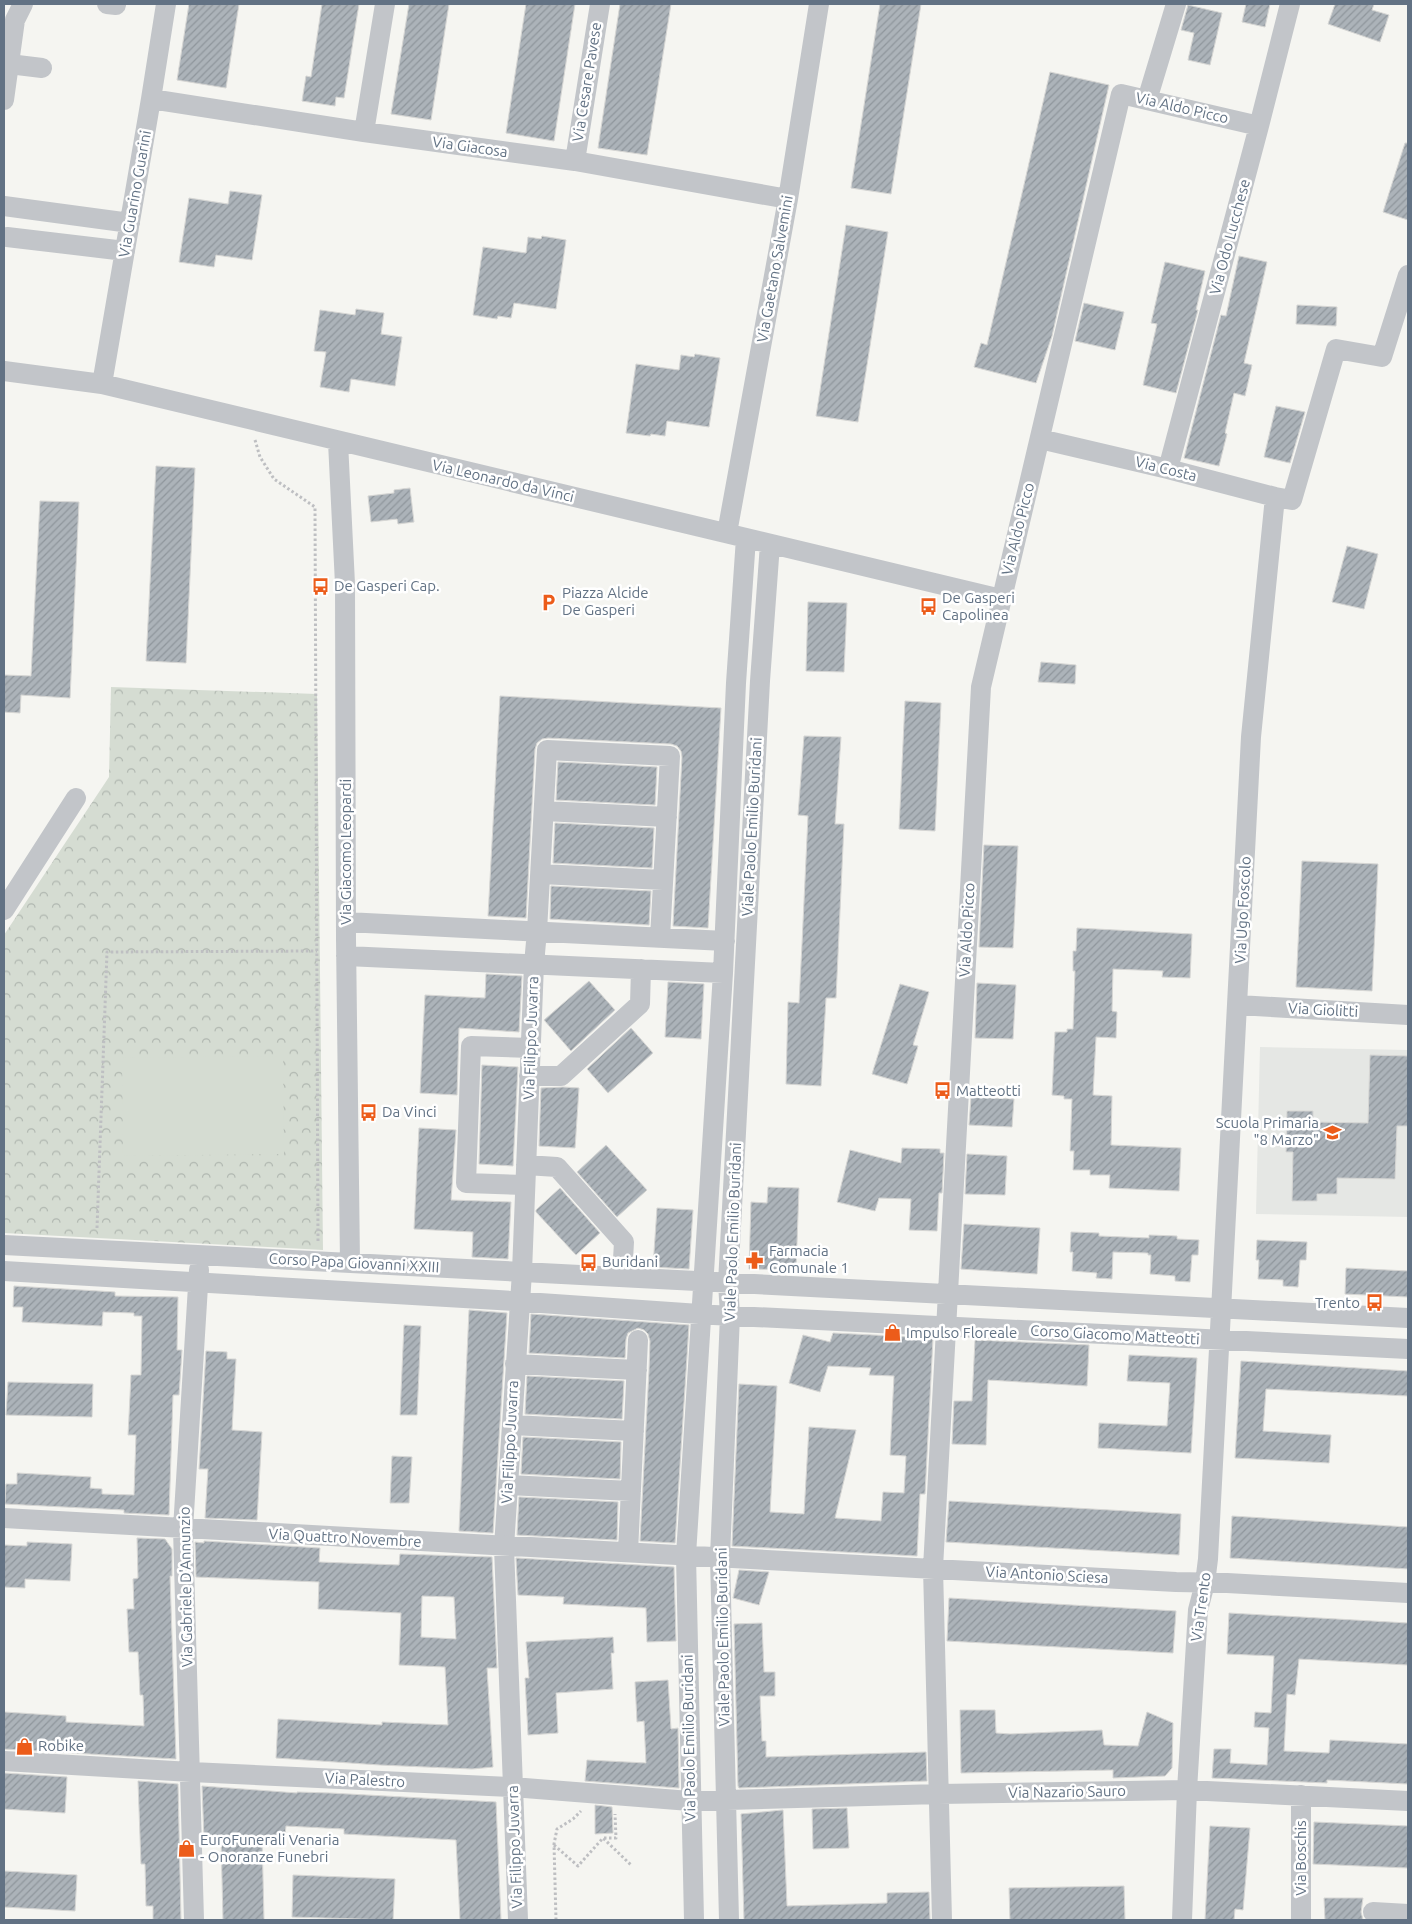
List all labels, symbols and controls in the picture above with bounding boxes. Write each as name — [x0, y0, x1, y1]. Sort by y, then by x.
street label: Via Cesare Pavese — [569, 21, 604, 143]
street label: Via Aldo Picco — [1134, 89, 1230, 126]
street label: Via Guarino Guarini — [115, 129, 154, 259]
street label: Via Giacosa — [431, 133, 509, 160]
street label: Via Odo Lucchese — [1206, 177, 1253, 297]
street label: Via Gaetano Salvemini — [753, 194, 796, 344]
street label: Via Costa — [1134, 453, 1199, 484]
street label: Via Leonardo da Vinci — [430, 456, 576, 505]
street label: Via Aldo Picco — [998, 481, 1037, 577]
bus stop icon: De Gasperi Cap. — [310, 576, 330, 596]
place label: De Gasperi Cap. — [334, 577, 440, 594]
place label: Piazza Alcide De Gasperi — [562, 584, 649, 618]
place label: De Gasperi Capolinea — [942, 589, 1015, 623]
parking icon: Piazza Alcide De Gasperi — [538, 592, 558, 612]
bus stop icon: De Gasperi Capolinea — [918, 597, 938, 617]
street label: Viale Paolo Emilio Buridani — [738, 737, 765, 917]
street label: Via Giacomo Leopardi — [337, 779, 354, 925]
street label: Via Ugo Foscolo — [1231, 856, 1254, 964]
street label: Via Aldo Picco — [956, 882, 977, 978]
street label: Via Filippo Juvarra — [520, 976, 541, 1100]
street label: Via Giolitti — [1288, 999, 1359, 1020]
bus stop icon: Matteotti — [932, 1081, 952, 1101]
place label: Matteotti — [956, 1082, 1021, 1099]
bus stop icon: Da Vinci — [358, 1102, 378, 1122]
place label: Da Vinci — [382, 1103, 437, 1120]
place label: Scuola Primaria "8 Marzo" — [1216, 1114, 1319, 1148]
school or university icon: Scuola Primaria "8 Marzo" — [1323, 1122, 1343, 1142]
street label: Viale Paolo Emilio Buridani — [721, 1142, 744, 1322]
place label: Farmacia Comunale 1 — [769, 1242, 849, 1276]
street label: Corso Papa Giovanni XXIII — [268, 1250, 440, 1275]
pharmacy icon: Farmacia Comunale 1 — [745, 1250, 765, 1270]
bus stop icon: Buridani — [578, 1252, 598, 1272]
place label: Buridani — [602, 1253, 658, 1270]
bus stop icon: Trento — [1364, 1293, 1384, 1313]
place label: Trento — [1315, 1294, 1360, 1311]
street label: Corso Giacomo Matteotti — [1030, 1322, 1200, 1347]
shop icon: Impulso Floreale — [882, 1323, 902, 1343]
place label: Impulso Floreale — [906, 1324, 1017, 1341]
street label: Via Filippo Juvarra — [498, 1380, 521, 1504]
street label: Via Gabriele D'Annunzio — [176, 1506, 195, 1668]
street label: Via Quattro Novembre — [268, 1525, 422, 1550]
street label: Viale Paolo Emilio Buridani — [712, 1547, 733, 1727]
street label: Via Antonio Sciesa — [985, 1563, 1109, 1586]
street label: Via Trento — [1187, 1571, 1214, 1643]
street label: Via Paolo Emilio Buridani — [679, 1654, 698, 1822]
shop icon: Robike — [14, 1736, 34, 1756]
place label: Robike — [38, 1737, 84, 1754]
street label: Via Palestro — [324, 1769, 406, 1790]
street label: Via Nazario Sauro — [1008, 1782, 1126, 1801]
street label: Via Filippo Juvarra — [504, 1785, 525, 1909]
street label: Via Boschis — [1292, 1820, 1309, 1896]
place label: EuroFunerali Venaria - Onoranze Funebri — [200, 1831, 339, 1865]
shop icon: EuroFunerali Venaria - Onoranze Funebri — [176, 1839, 196, 1859]

